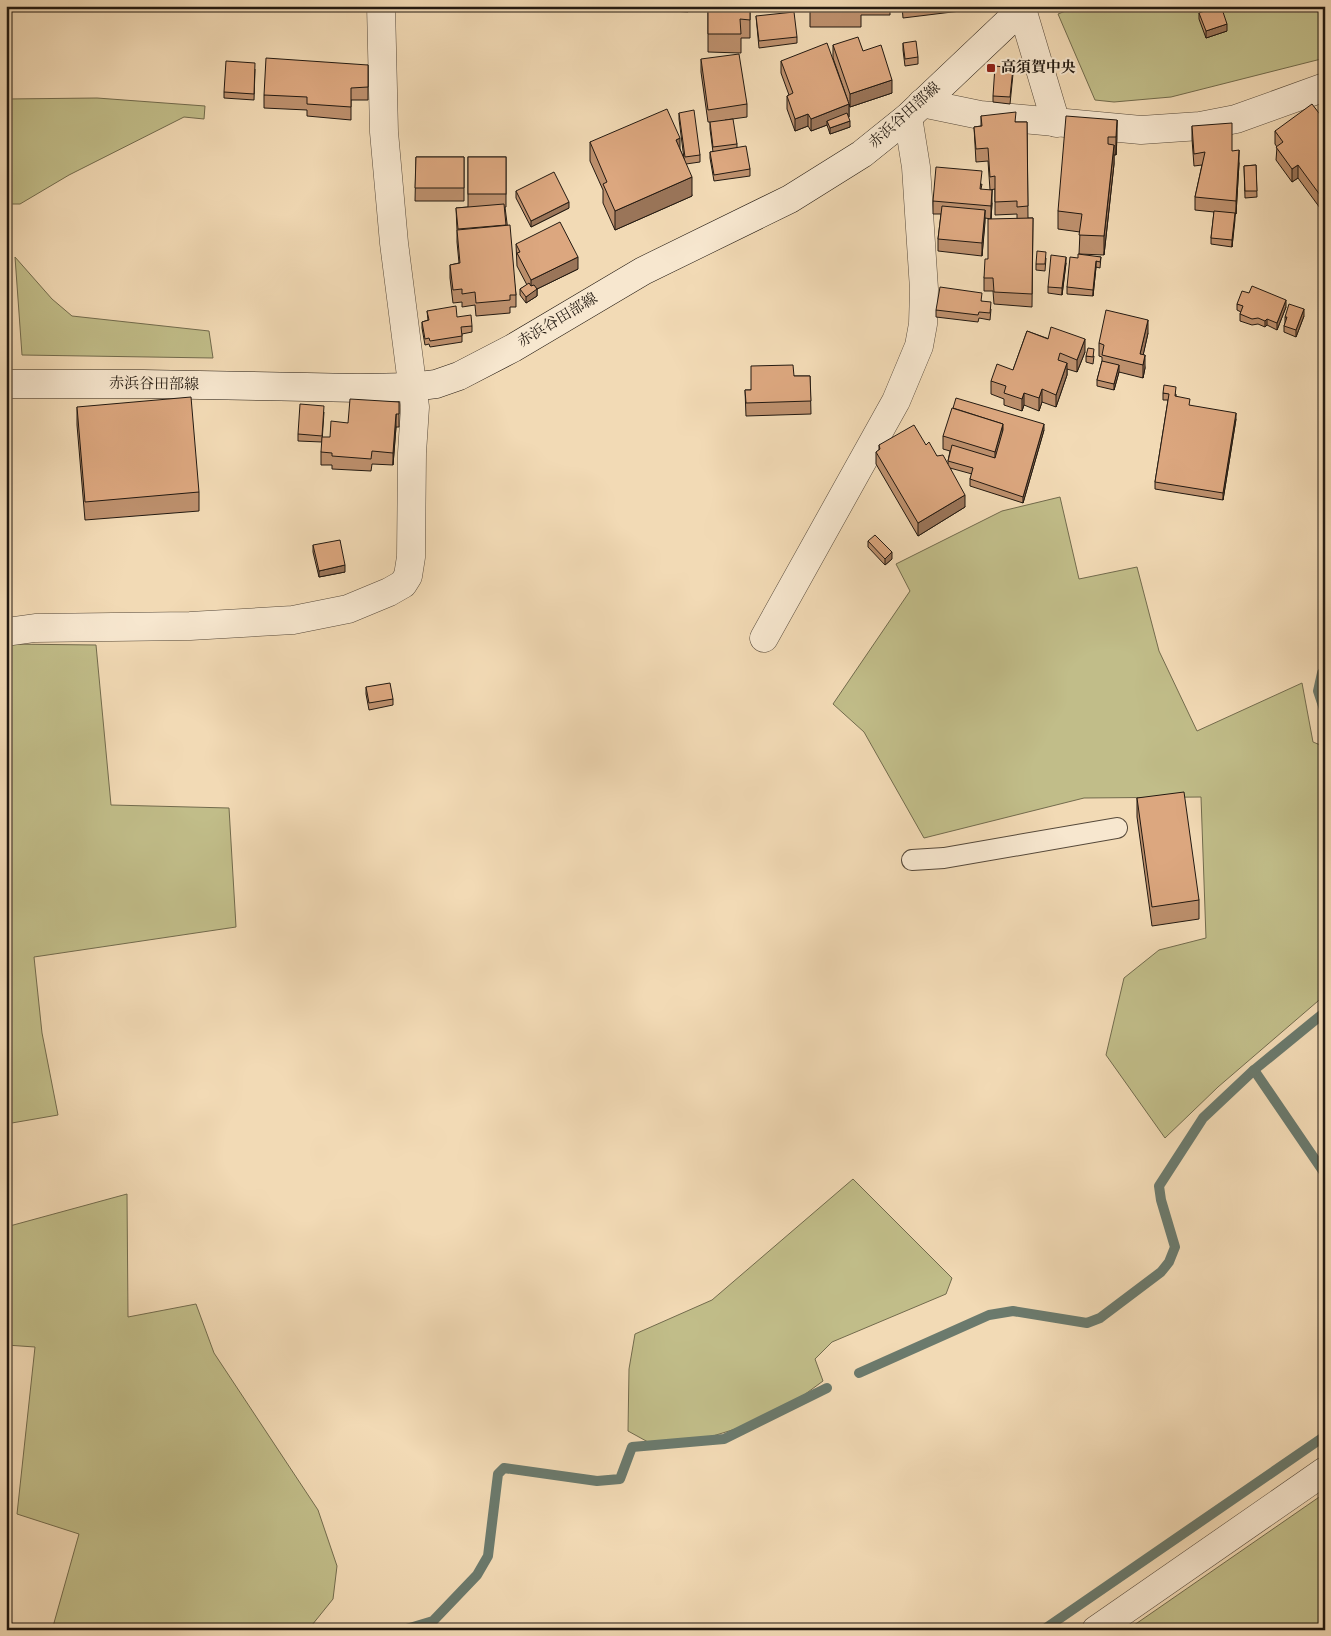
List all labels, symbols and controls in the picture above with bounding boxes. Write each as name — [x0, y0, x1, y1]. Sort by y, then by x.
place label: 高須賀中央 — [1001, 58, 1076, 79]
marker: 高須賀中央 — [985, 62, 997, 74]
street label: 赤浜谷田部線 — [865, 78, 945, 154]
street label: 赤浜谷田部線 — [514, 289, 602, 353]
street label: 赤浜谷田部線 — [109, 374, 199, 396]

